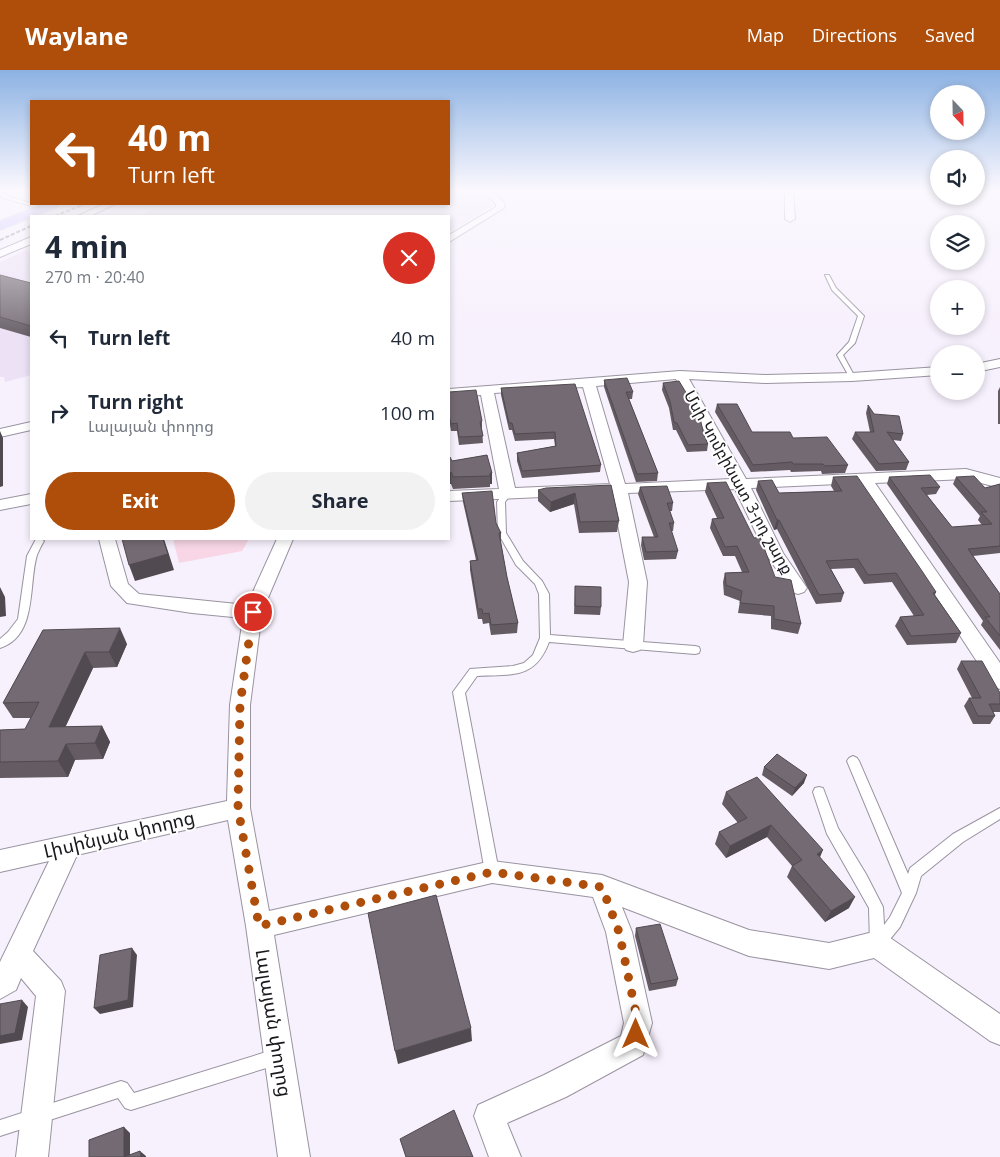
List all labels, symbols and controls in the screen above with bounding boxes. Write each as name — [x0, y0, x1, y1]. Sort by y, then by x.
text: Waylane — [25, 19, 128, 52]
text: Map — [747, 23, 784, 47]
text: Directions — [812, 23, 897, 47]
text: Saved — [925, 23, 975, 47]
north arrow — [930, 85, 985, 140]
map controls — [930, 85, 985, 400]
text: 40 m — [128, 114, 211, 161]
icon: left — [45, 120, 110, 185]
button: sound — [930, 150, 985, 205]
text: Turn left — [128, 159, 215, 189]
button: layers — [930, 215, 985, 270]
text: 4 min — [45, 226, 128, 267]
button: close — [383, 232, 435, 284]
text: 270 m · 20:40 — [45, 266, 145, 288]
button: + — [930, 280, 985, 335]
icon: left — [45, 324, 73, 352]
text: Turn left — [88, 325, 170, 351]
text: 40 m — [391, 325, 435, 351]
button: − — [930, 345, 985, 400]
street label: Մսի Կոմբինատ 3-րդ շարք — [679, 386, 799, 578]
text: Turn right — [88, 389, 183, 415]
icon: right — [45, 399, 73, 427]
text: 100 m — [380, 400, 435, 426]
text: Լալայան փողոց — [88, 415, 214, 437]
button: Exit — [45, 472, 235, 530]
button: Share — [245, 472, 435, 530]
pin — [232, 591, 274, 633]
icon: arrive — [239, 598, 267, 626]
street label: Լիսինյան փողոց — [41, 804, 197, 864]
street label: Լալայան փողոց — [249, 947, 299, 1099]
position arrow — [609, 1007, 661, 1059]

